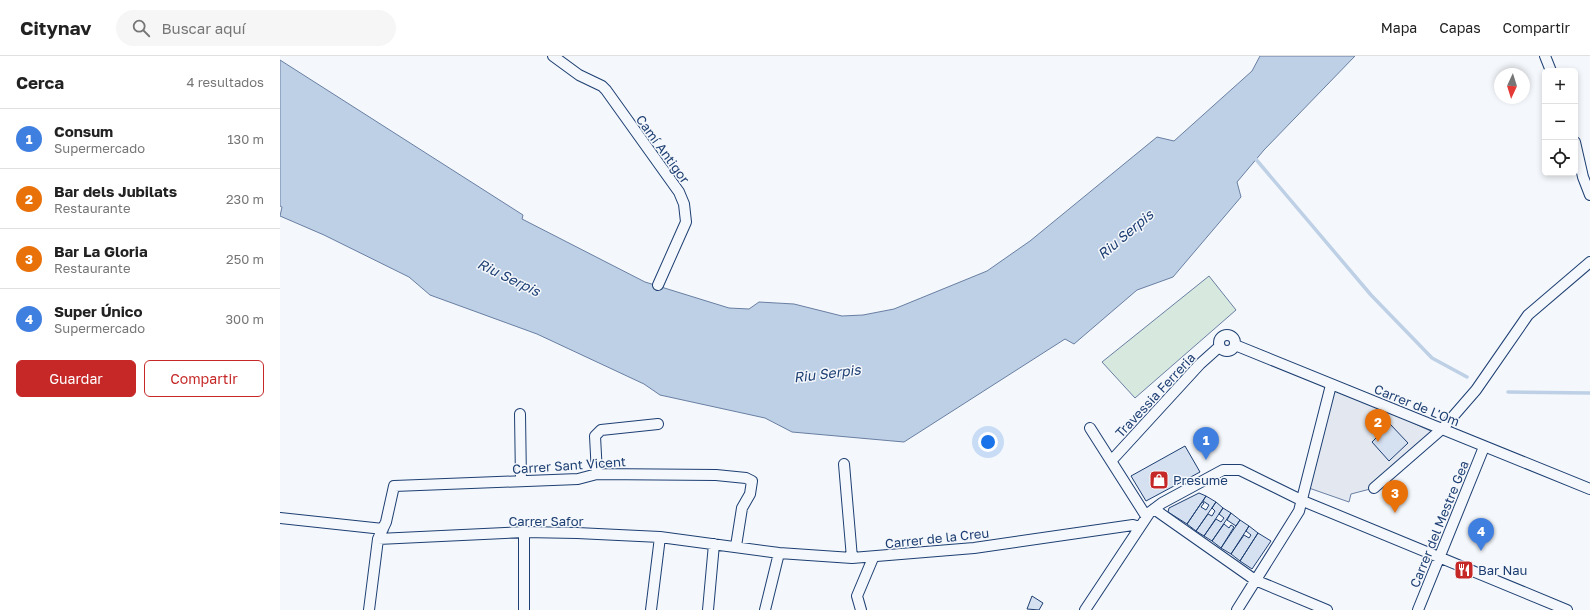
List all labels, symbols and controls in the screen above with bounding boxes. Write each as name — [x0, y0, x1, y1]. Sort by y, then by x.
search box — [116, 10, 396, 46]
text: Citynav — [20, 16, 92, 39]
icon: search — [130, 17, 152, 39]
text: Buscar aquí — [162, 19, 246, 37]
text: Mapa — [1381, 19, 1417, 36]
text: Capas — [1439, 19, 1481, 36]
text: Compartir — [1503, 19, 1570, 36]
north arrow — [1494, 68, 1530, 104]
map controls — [1542, 68, 1578, 176]
button: + — [1542, 68, 1578, 104]
text: Cerca — [16, 72, 64, 93]
text: 4 resultados — [186, 74, 264, 90]
button: − — [1542, 104, 1578, 140]
street label: Camí Antigor — [633, 112, 693, 186]
text: Consum — [54, 122, 113, 140]
text: 1 — [26, 131, 32, 147]
text: 130 m — [227, 131, 264, 147]
text: Supermercado — [54, 140, 145, 156]
button: locate — [1542, 140, 1578, 176]
text: Bar dels Jubilats — [54, 182, 177, 200]
text: 2 — [25, 191, 33, 207]
text: 230 m — [226, 191, 264, 207]
text: Restaurante — [54, 200, 130, 216]
water label: Riu Serpis — [1094, 205, 1157, 262]
text: Bar La Gloria — [54, 242, 148, 260]
text: 3 — [25, 251, 33, 267]
text: 250 m — [226, 251, 264, 267]
water label: Riu Serpis — [475, 255, 544, 300]
text: Restaurante — [54, 260, 130, 276]
text: Super Único — [54, 302, 142, 320]
text: 4 — [25, 311, 33, 327]
text: 300 m — [226, 311, 264, 327]
text: Supermercado — [54, 320, 145, 336]
street label: Travessia Ferreria — [1112, 349, 1198, 441]
button: Guardar — [16, 360, 136, 397]
button: Compartir — [144, 360, 264, 397]
water label: Riu Serpis — [792, 360, 862, 386]
street label: Carrer de L'Om — [1372, 381, 1462, 429]
pin: 2 — [1365, 409, 1391, 442]
pin: 1 — [1193, 427, 1219, 460]
your location — [978, 432, 998, 452]
street label: Carrer Sant Vicent — [512, 453, 626, 477]
street label: Carrer del Mestre Gea — [1406, 458, 1472, 590]
shop icon: Presume — [1148, 469, 1170, 491]
place label: Presume — [1173, 472, 1228, 488]
pin: 3 — [1382, 480, 1408, 513]
street label: Carrer Safor — [508, 513, 584, 529]
pin: 4 — [1468, 518, 1494, 551]
street label: Carrer de la Creu — [884, 525, 990, 551]
restaurant icon: Bar Nau — [1453, 559, 1475, 581]
place label: Bar Nau — [1478, 562, 1527, 578]

